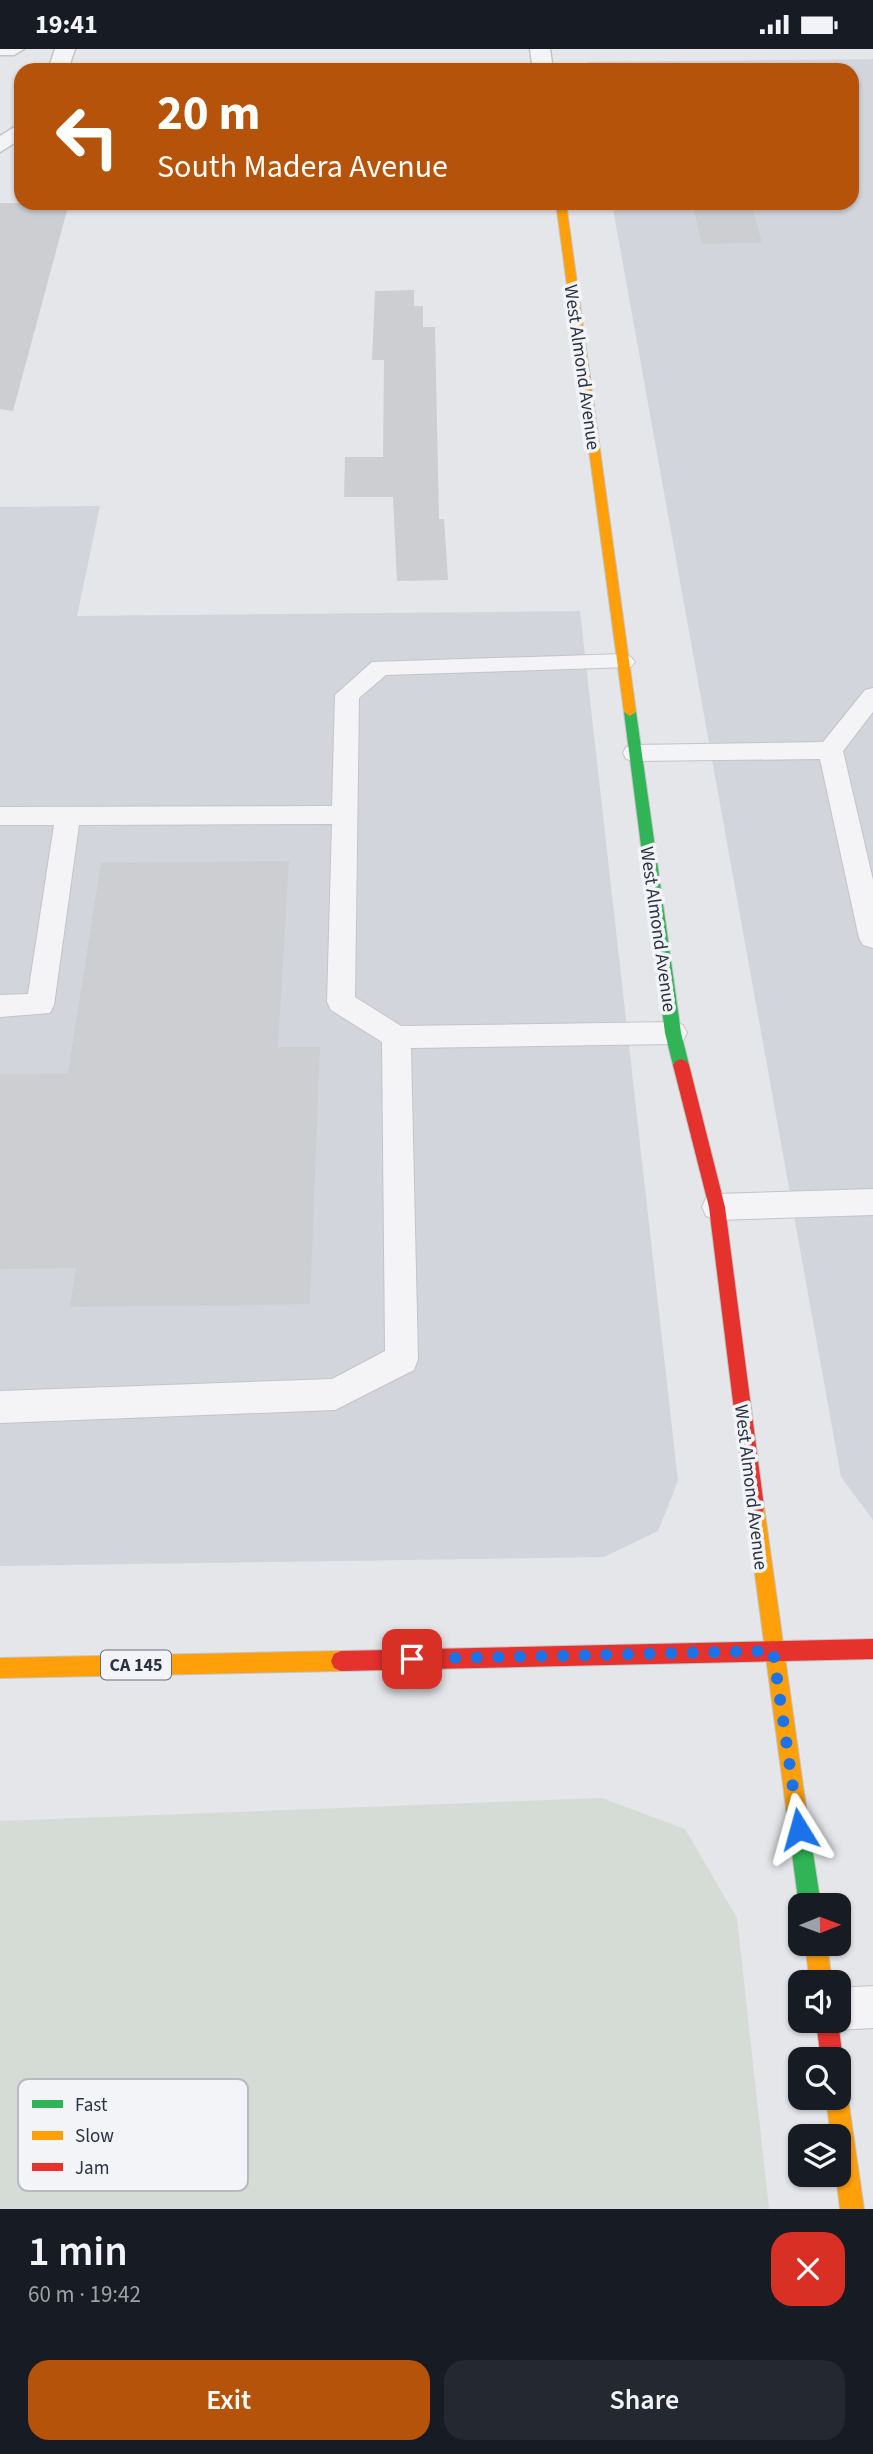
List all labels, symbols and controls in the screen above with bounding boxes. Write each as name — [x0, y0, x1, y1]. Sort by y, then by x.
text: 19:41 — [35, 6, 98, 43]
text: 20 m — [157, 79, 261, 149]
icon: left — [42, 91, 133, 182]
text: South Madera Avenue — [157, 144, 448, 190]
street label: West Almond Avenue — [557, 283, 606, 452]
street label: West Almond Avenue — [633, 845, 682, 1014]
street label: West Almond Avenue — [727, 1403, 774, 1572]
pin — [382, 1629, 442, 1689]
icon: arrive — [393, 1640, 431, 1678]
road number: CA 145 — [101, 1651, 171, 1679]
position arrow — [762, 1792, 836, 1866]
north arrow — [788, 1893, 850, 1957]
map controls — [788, 1893, 851, 2187]
button: sound — [788, 1970, 851, 2033]
button: search — [788, 2047, 851, 2110]
legend — [18, 2079, 248, 2191]
text: Fast — [75, 2092, 108, 2119]
text: Slow — [75, 2123, 114, 2150]
button: layers — [788, 2124, 851, 2187]
text: Jam — [75, 2155, 109, 2182]
text: 1 min — [28, 2222, 128, 2282]
button: close — [771, 2232, 845, 2306]
text: 60 m · 19:42 — [28, 2278, 141, 2311]
button: Exit — [28, 2360, 430, 2440]
button: Share — [444, 2360, 845, 2440]

